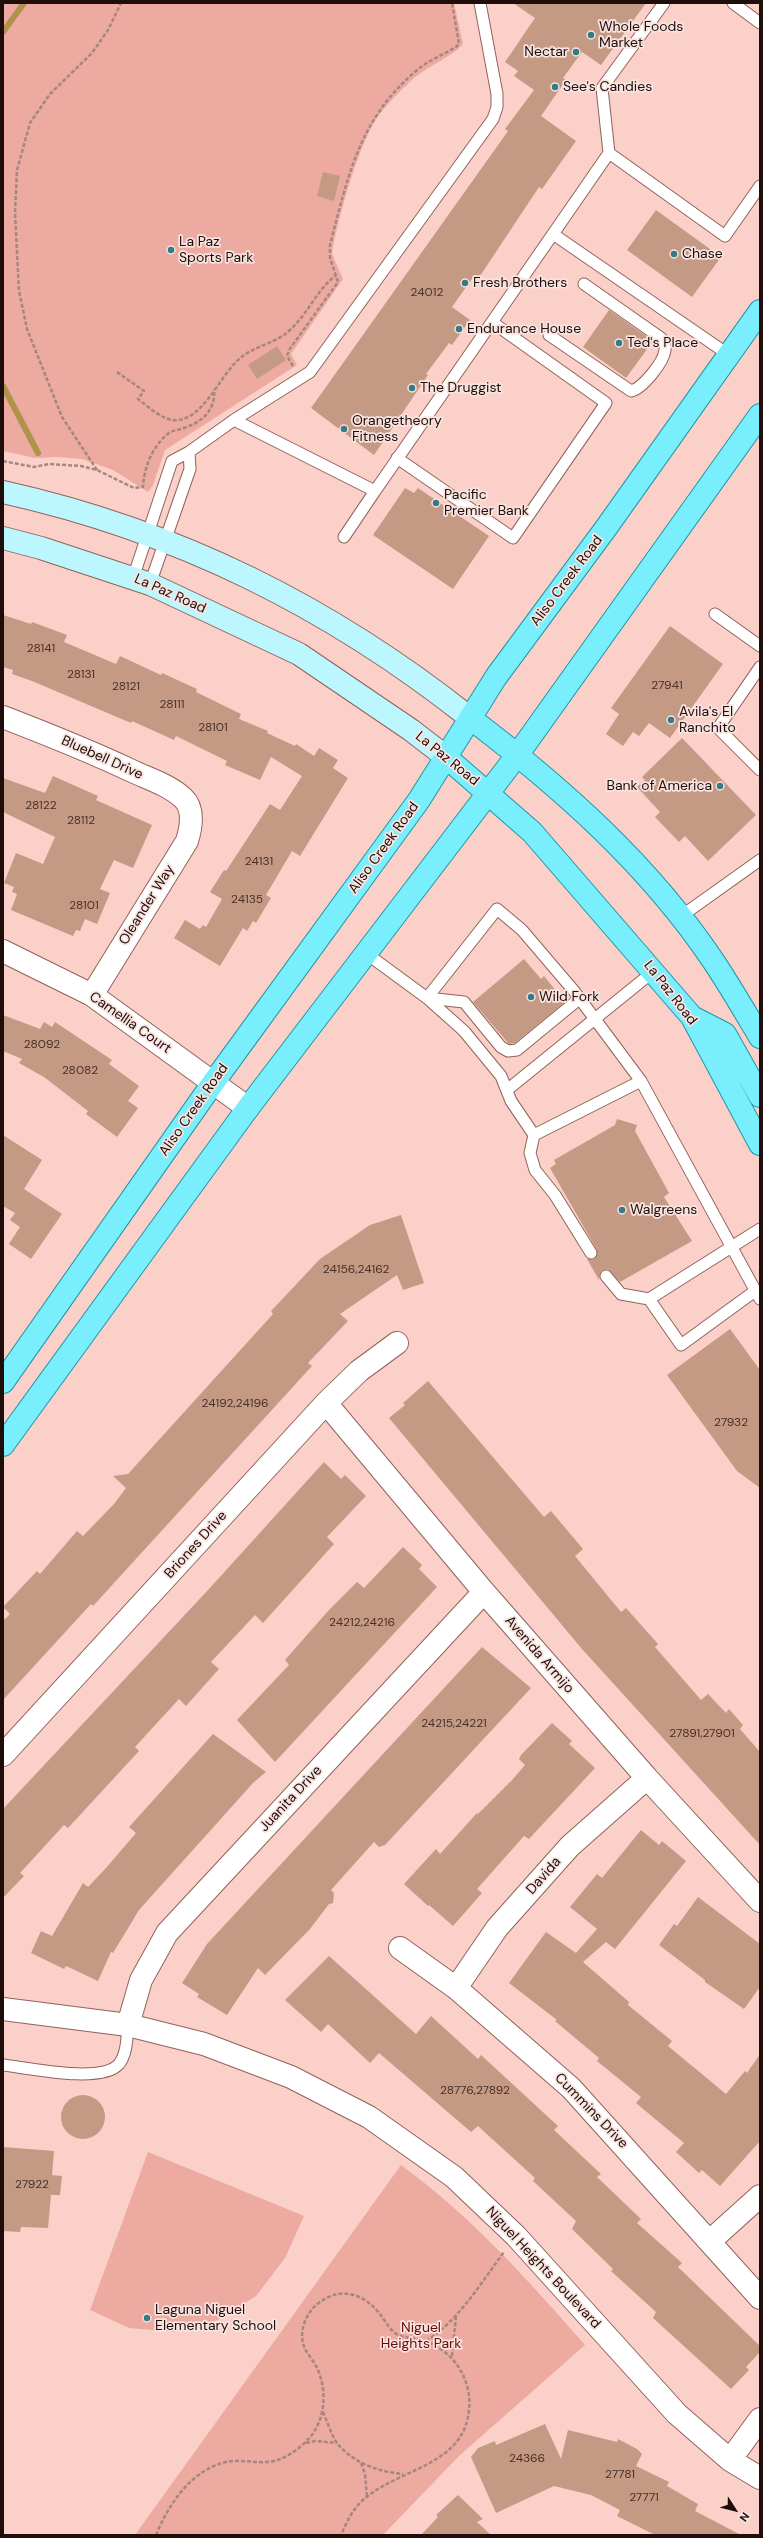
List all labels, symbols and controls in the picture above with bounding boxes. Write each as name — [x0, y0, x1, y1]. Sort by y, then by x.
place label: Whole Foods Market — [599, 19, 683, 52]
marker: Whole Foods Market — [586, 30, 596, 40]
place label: Nectar — [524, 44, 568, 60]
marker: Nectar — [571, 47, 581, 57]
place label: See's Candies — [563, 79, 652, 95]
marker: See's Candies — [550, 82, 560, 92]
place label: La Paz Sports Park — [179, 234, 253, 266]
marker: La Paz Sports Park — [166, 245, 176, 255]
place label: Chase — [682, 246, 723, 262]
marker: Chase — [669, 249, 679, 259]
place label: Fresh Brothers — [473, 275, 567, 291]
marker: Fresh Brothers — [460, 278, 470, 288]
house number: 24012 — [411, 286, 443, 300]
place label: Endurance House — [467, 321, 581, 337]
marker: Endurance House — [454, 324, 464, 334]
place label: Ted's Place — [627, 335, 698, 351]
marker: Ted's Place — [614, 338, 624, 348]
place label: The Druggist — [420, 380, 502, 396]
marker: The Druggist — [407, 383, 417, 393]
place label: Orangetheory Fitness — [352, 413, 442, 446]
marker: Orangetheory Fitness — [339, 424, 349, 434]
place label: Pacific Premier Bank — [444, 487, 529, 520]
marker: Pacific Premier Bank — [431, 498, 441, 508]
street label: Aliso Creek Road — [527, 532, 607, 630]
street label: La Paz Road — [131, 571, 209, 617]
house number: 28141 — [27, 642, 55, 656]
house number: 28131 — [67, 668, 95, 682]
house number: 27941 — [651, 679, 683, 693]
house number: 28121 — [112, 680, 140, 694]
house number: 28111 — [160, 698, 184, 712]
place label: Avila's El Ranchito — [679, 704, 736, 736]
marker: Avila's El Ranchito — [666, 715, 676, 725]
house number: 28101 — [198, 721, 228, 735]
street label: La Paz Road — [412, 728, 482, 790]
street label: Bluebell Drive — [59, 733, 145, 783]
place label: Bank of America — [606, 778, 712, 794]
marker: Bank of America — [715, 781, 725, 791]
house number: 28122 — [25, 799, 57, 813]
street label: Aliso Creek Road — [345, 799, 423, 897]
house number: 28112 — [67, 814, 95, 828]
house number: 24131 — [245, 855, 273, 869]
street label: Oleander Way — [116, 862, 178, 948]
house number: 24135 — [231, 893, 263, 907]
house number: 28101 — [69, 899, 99, 913]
street label: La Paz Road — [640, 958, 700, 1028]
street label: Camellia Court — [86, 989, 174, 1057]
place label: Wild Fork — [539, 989, 599, 1005]
marker: Wild Fork — [526, 992, 536, 1002]
house number: 28092 — [24, 1038, 60, 1052]
street label: Aliso Creek Road — [156, 1061, 232, 1159]
house number: 28082 — [62, 1064, 98, 1078]
place label: Walgreens — [630, 1202, 697, 1218]
marker: Walgreens — [617, 1205, 627, 1215]
house number: 24156,24162 — [323, 1263, 389, 1277]
house number: 24192,24196 — [202, 1397, 268, 1411]
house number: 27932 — [714, 1416, 748, 1430]
street label: Briones Drive — [161, 1508, 231, 1582]
street label: Avenida Armijo — [501, 1613, 577, 1697]
house number: 24212,24216 — [329, 1616, 395, 1630]
house number: 24215,24221 — [421, 1717, 487, 1731]
house number: 27891,27901 — [669, 1727, 735, 1741]
street label: Juanita Drive — [256, 1763, 326, 1835]
street label: Davida — [523, 1854, 565, 1898]
street label: Cummins Drive — [551, 2070, 631, 2152]
house number: 28776,27892 — [440, 2084, 510, 2098]
house number: 27922 — [15, 2178, 49, 2192]
street label: Niguel Heights Boulevard — [482, 2204, 604, 2332]
place label: Laguna Niguel Elementary School — [155, 2302, 276, 2334]
marker: Laguna Niguel Elementary School — [142, 2313, 152, 2323]
park label: Niguel Heights Park — [381, 2320, 461, 2352]
house number: 24366 — [509, 2452, 545, 2466]
house number: 27781 — [605, 2468, 635, 2482]
north arrow — [715, 2490, 755, 2530]
house number: 27771 — [629, 2491, 659, 2505]
text: N — [737, 2510, 753, 2524]

